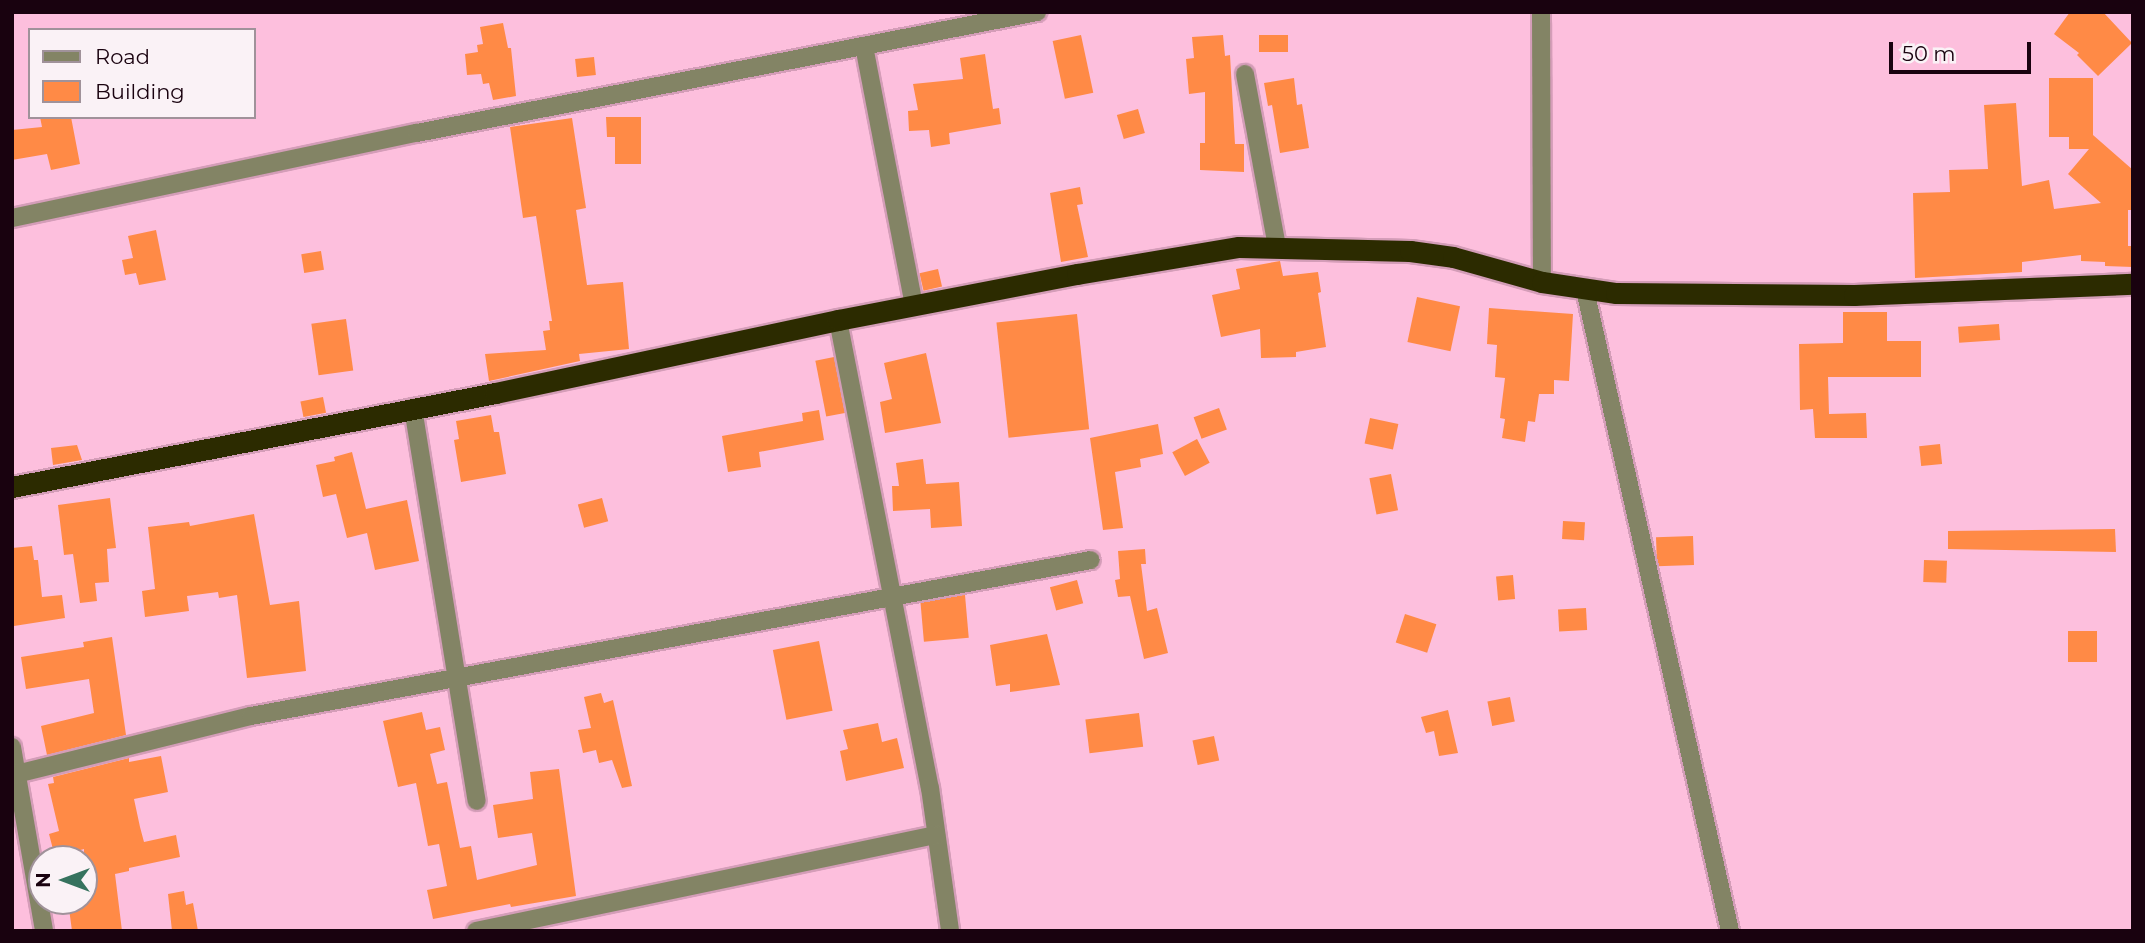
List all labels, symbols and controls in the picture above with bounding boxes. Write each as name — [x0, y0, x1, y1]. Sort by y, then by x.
legend — [28, 28, 256, 119]
scale bar — [1893, 28, 2035, 72]
text: 50 m — [1902, 41, 1956, 66]
text: Road — [95, 44, 150, 69]
text: Building — [95, 79, 185, 104]
north arrow — [28, 845, 98, 915]
text: N — [32, 872, 55, 888]

